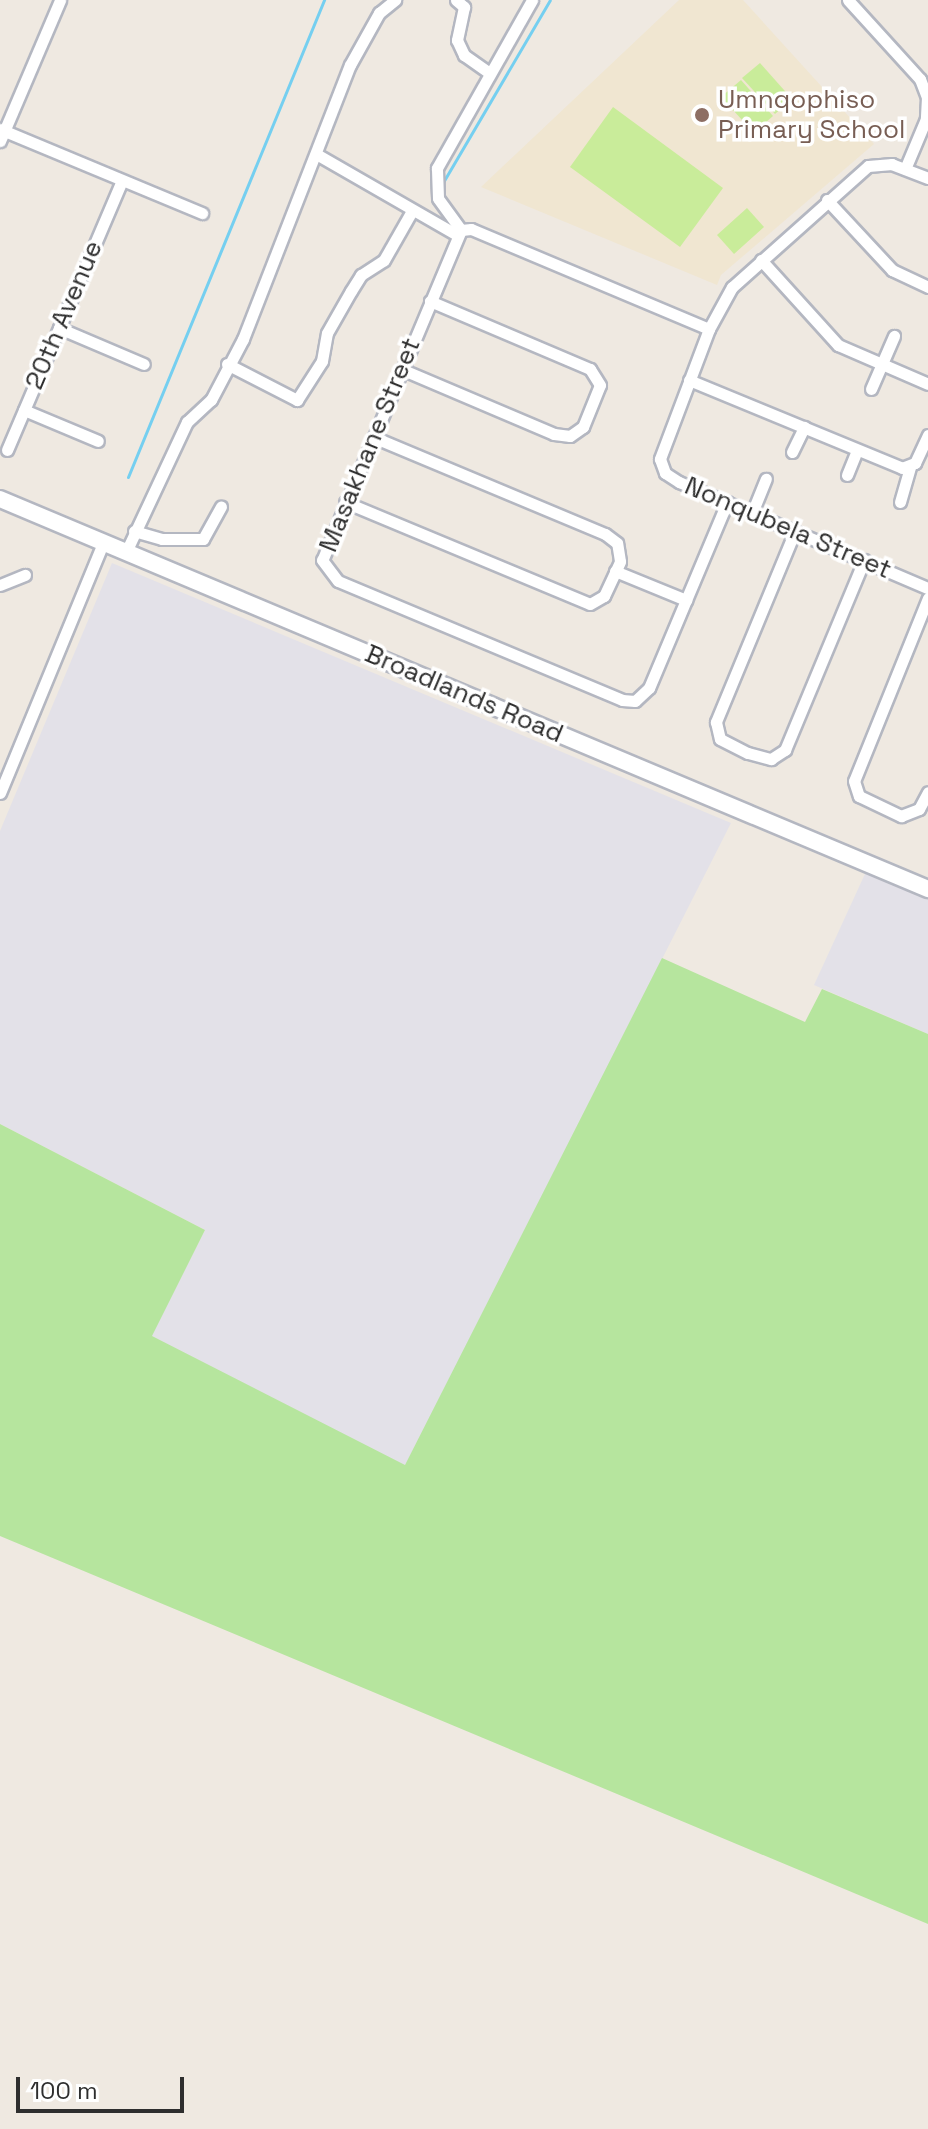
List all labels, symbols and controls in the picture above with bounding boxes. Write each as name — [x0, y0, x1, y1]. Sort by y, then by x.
place label: Umnqophiso Primary School — [718, 84, 905, 146]
marker: Umnqophiso Primary School — [693, 106, 711, 124]
street label: 20th Avenue — [19, 236, 109, 394]
street label: Masakhane Street — [313, 333, 427, 557]
street label: Nonqubela Street — [680, 470, 896, 586]
street label: Broadlands Road — [360, 638, 568, 750]
scale bar — [20, 2061, 188, 2111]
text: 100 m — [30, 2075, 98, 2106]

